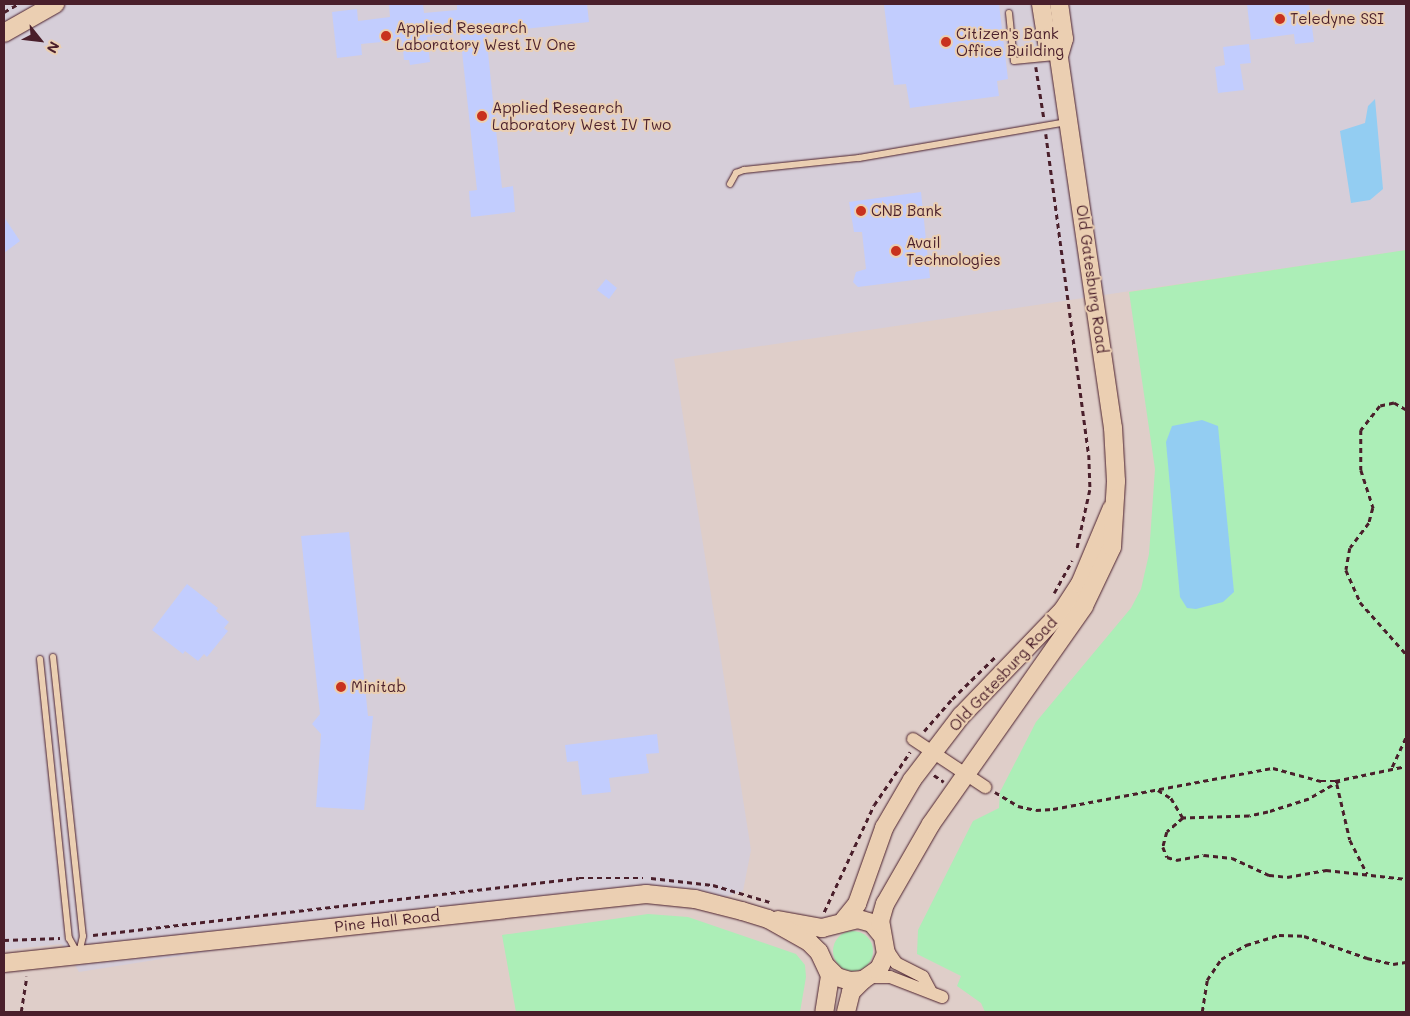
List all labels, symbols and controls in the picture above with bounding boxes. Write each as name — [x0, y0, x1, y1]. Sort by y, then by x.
place label: Teledyne SSI — [1290, 10, 1384, 28]
marker: Teledyne SSI — [1274, 13, 1286, 25]
north arrow — [15, 15, 65, 65]
place label: Applied Research Laboratory West IV One — [396, 18, 576, 53]
place label: Citizen's Bank Office Building — [956, 24, 1064, 59]
marker: Applied Research Laboratory West IV One — [380, 30, 392, 42]
marker: Citizen's Bank Office Building — [940, 36, 952, 48]
text: N — [43, 38, 64, 57]
place label: Applied Research Laboratory West IV Two — [492, 98, 671, 133]
marker: Applied Research Laboratory West IV Two — [476, 110, 488, 122]
place label: CNB Bank — [871, 202, 942, 220]
street label: Old Gatesburg Road — [1073, 204, 1111, 354]
marker: CNB Bank — [855, 205, 867, 217]
place label: Avail Technologies — [906, 233, 1001, 268]
marker: Avail Technologies — [890, 245, 902, 257]
street label: Old Gatesburg Road — [945, 613, 1061, 735]
place label: Minitab — [351, 678, 406, 696]
marker: Minitab — [335, 681, 347, 693]
street label: Pine Hall Road — [333, 907, 441, 935]

